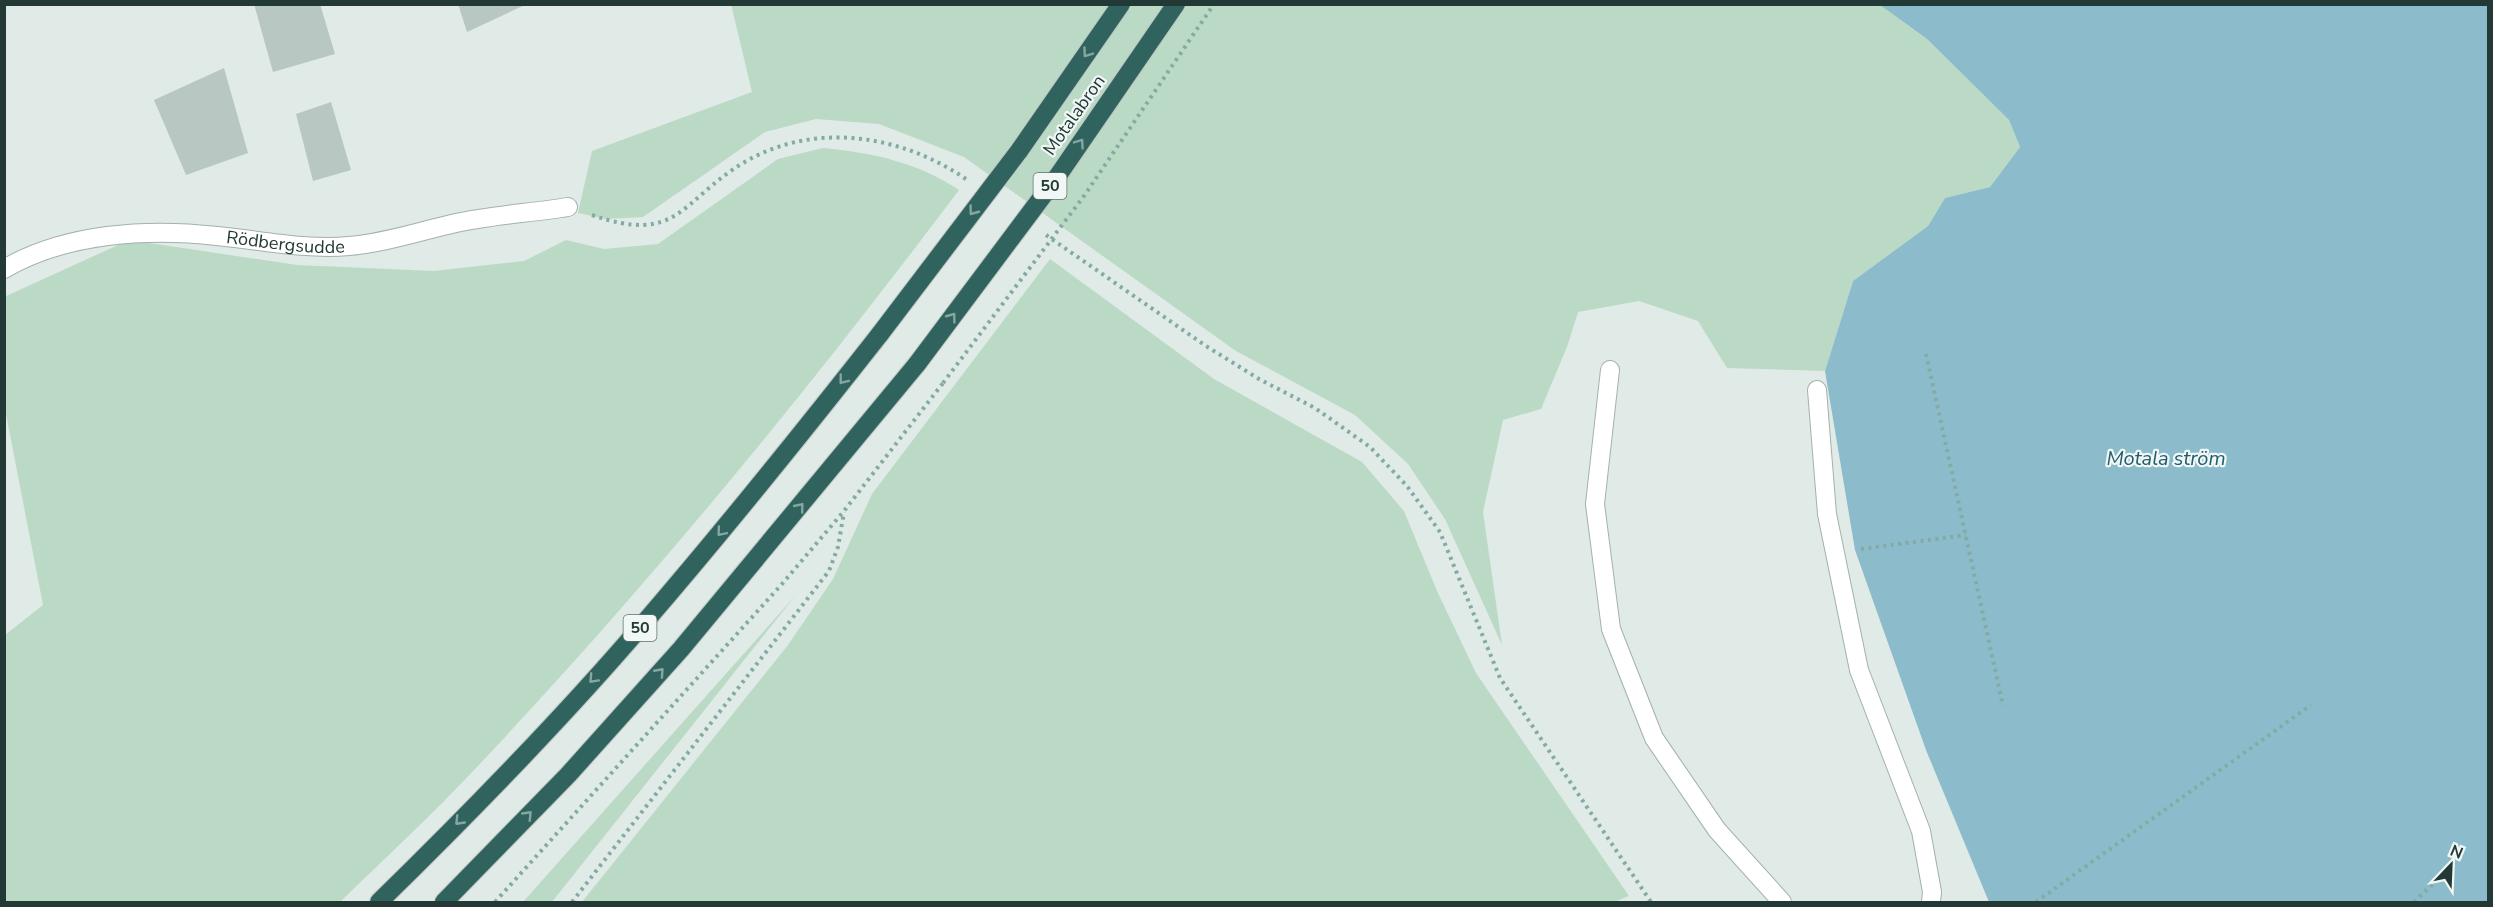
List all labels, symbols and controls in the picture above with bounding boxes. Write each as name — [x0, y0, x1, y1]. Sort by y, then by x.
one-way arrow — [1083, 46, 1094, 57]
street label: Motalabron — [1037, 70, 1111, 160]
one-way arrow — [1073, 138, 1084, 149]
road number: 50 — [1034, 173, 1066, 199]
one-way arrow — [970, 204, 981, 215]
street label: Rödbergsudde — [225, 225, 345, 259]
one-way arrow — [945, 312, 956, 323]
one-way arrow — [840, 373, 851, 384]
water label: Motala ström — [2106, 445, 2226, 472]
one-way arrow — [793, 503, 804, 514]
one-way arrow — [717, 525, 728, 536]
road number: 50 — [624, 615, 656, 641]
one-way arrow — [653, 668, 664, 679]
one-way arrow — [589, 672, 600, 683]
one-way arrow — [521, 812, 532, 823]
one-way arrow — [455, 814, 466, 824]
north arrow — [2421, 835, 2481, 895]
text: N — [2447, 840, 2466, 865]

